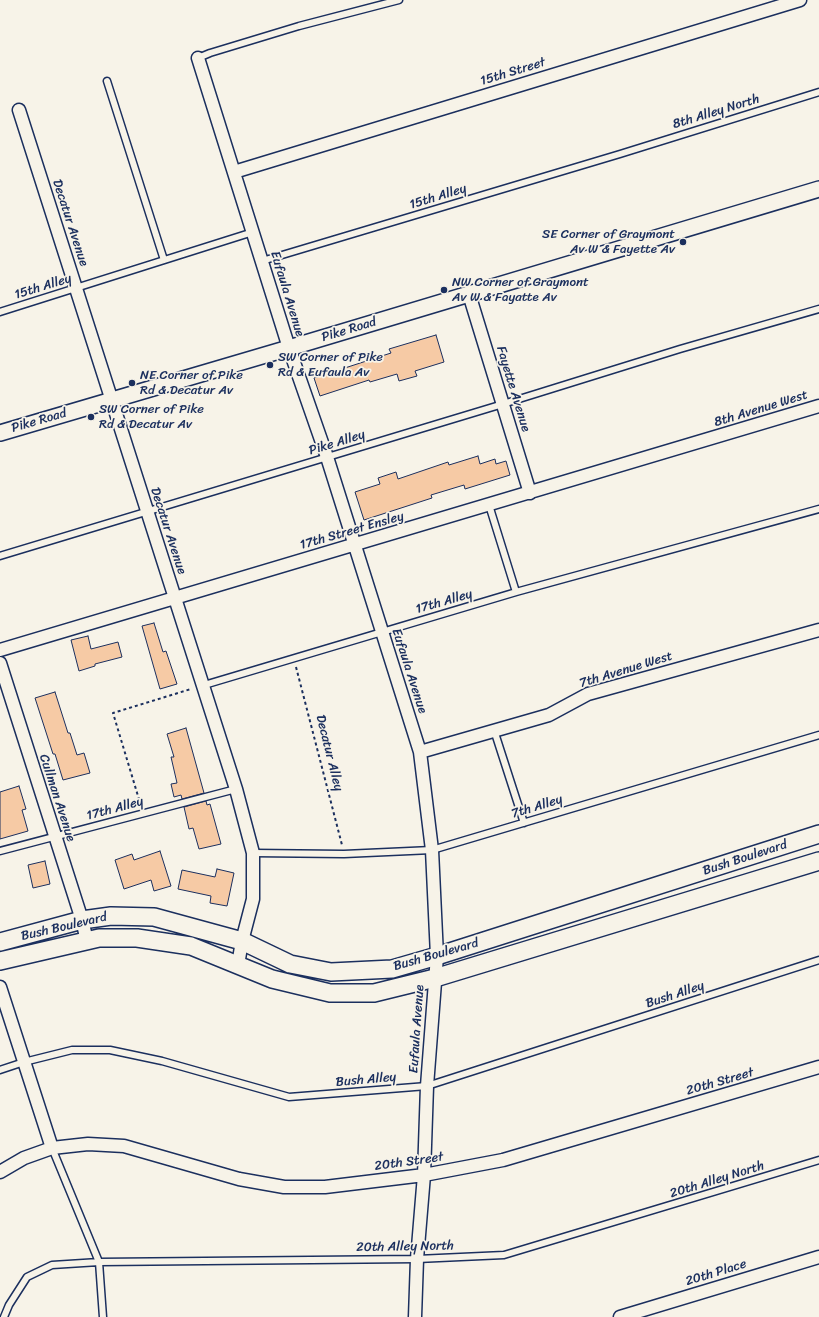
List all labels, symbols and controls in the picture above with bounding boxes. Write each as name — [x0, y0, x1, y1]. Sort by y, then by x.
street label: 15th Street — [479, 55, 547, 89]
street label: 8th Alley North — [671, 91, 761, 133]
street label: Decatur Avenue — [49, 178, 91, 268]
street label: 15th Alley — [408, 181, 468, 213]
place label: SE Corner of Graymont Av W & Fayette Av — [542, 227, 675, 258]
marker: SE Corner of Graymont Av W & Fayette Av — [678, 237, 688, 247]
street label: Eufaula Avenue — [267, 249, 307, 339]
street label: 15th Alley — [13, 271, 73, 303]
place label: NW Corner of Graymont Av W & Fayatte Av — [452, 275, 589, 306]
marker: NW Corner of Graymont Av W & Fayatte Av — [439, 285, 449, 295]
street label: Pike Road — [320, 314, 378, 346]
street label: Fayette Avenue — [493, 344, 533, 434]
place label: SW Corner of Pike Rd & Eufaula Av — [278, 350, 383, 381]
marker: SW Corner of Pike Rd & Eufaula Av — [265, 360, 275, 370]
place label: NE Corner of Pike Rd & Decatur Av — [140, 368, 243, 399]
marker: NE Corner of Pike Rd & Decatur Av — [127, 378, 137, 388]
street label: 8th Avenue West — [712, 387, 810, 431]
place label: SW Corner of Pike Rd & Decatur Av — [99, 402, 204, 433]
street label: Pike Road — [10, 406, 68, 436]
marker: SW Corner of Pike Rd & Decatur Av — [86, 412, 96, 422]
street label: Pike Alley — [307, 427, 367, 459]
street label: Decatur Avenue — [147, 486, 189, 576]
street label: 17th Street Ensley — [298, 509, 406, 553]
street label: 17th Alley — [414, 586, 474, 618]
street label: Eufaula Avenue — [388, 626, 430, 716]
street label: 7th Avenue West — [578, 648, 674, 692]
street label: Decatur Alley — [312, 713, 346, 793]
street label: Cullman Avenue — [36, 752, 78, 844]
street label: 7th Alley — [510, 792, 564, 822]
street label: 17th Alley — [85, 794, 145, 824]
street label: Bush Boulevard — [701, 837, 789, 879]
street label: Bush Boulevard — [19, 910, 109, 944]
street label: Bush Boulevard — [392, 935, 480, 975]
street label: Bush Alley — [644, 978, 706, 1012]
street label: Eufaula Avenue — [406, 984, 428, 1074]
street label: 20th Street — [685, 1065, 755, 1099]
street label: Bush Alley — [335, 1070, 397, 1090]
street label: 20th Street — [374, 1149, 444, 1175]
street label: 20th Alley North — [668, 1158, 766, 1202]
street label: 20th Alley North — [356, 1238, 454, 1256]
street label: 20th Place — [684, 1256, 748, 1290]

